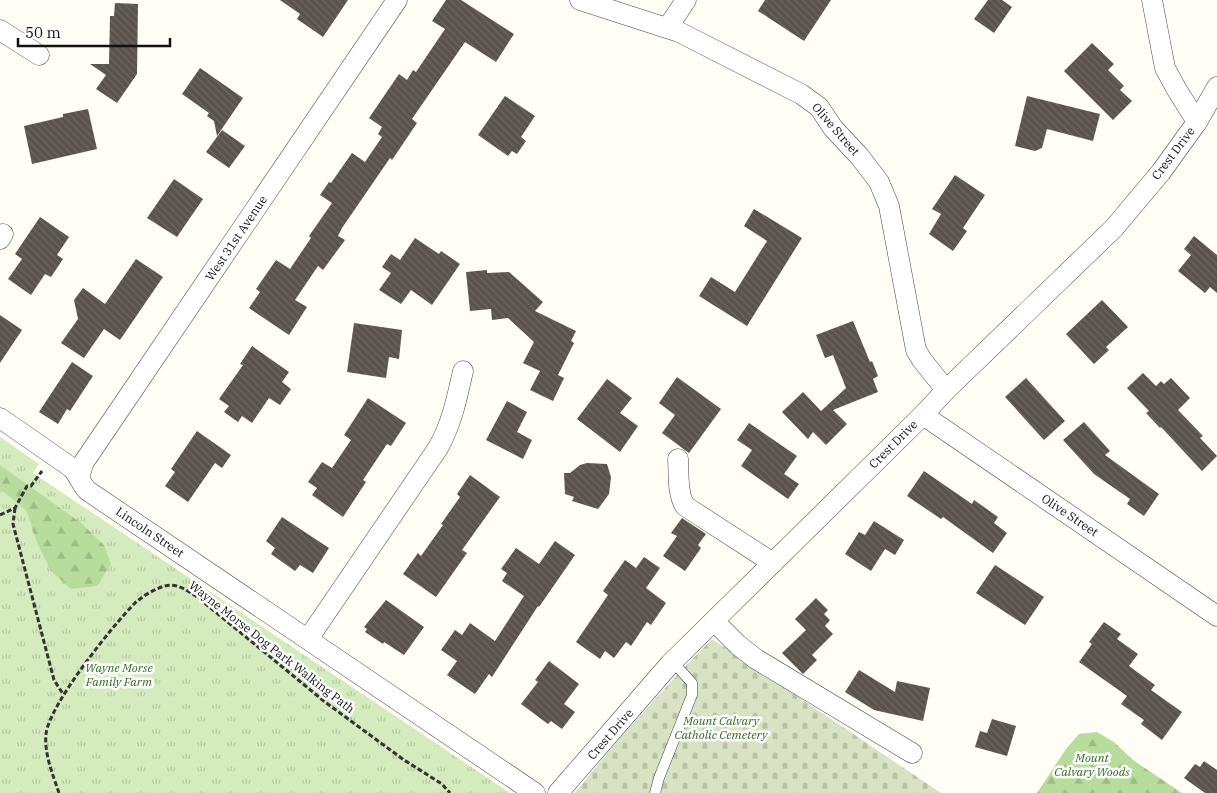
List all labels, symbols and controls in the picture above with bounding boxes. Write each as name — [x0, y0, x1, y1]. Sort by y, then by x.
scale bar — [18, 15, 170, 47]
text: 50 m — [25, 23, 61, 42]
street label: Olive Street — [809, 99, 863, 159]
street label: Crest Drive — [1148, 124, 1198, 182]
street label: West 31st Avenue — [202, 192, 270, 284]
street label: Crest Drive — [866, 417, 920, 471]
street label: Olive Street — [1039, 491, 1101, 539]
street label: Lincoln Street — [113, 504, 187, 560]
street label: Wayne Morse Dog Park Walking Path — [186, 578, 358, 717]
park label: Wayne Morse Family Farm — [85, 660, 153, 689]
street label: Crest Drive — [584, 706, 636, 762]
park label: Mount Calvary Catholic Cemetery — [674, 713, 769, 742]
park label: Mount Calvary Woods — [1054, 750, 1130, 779]

